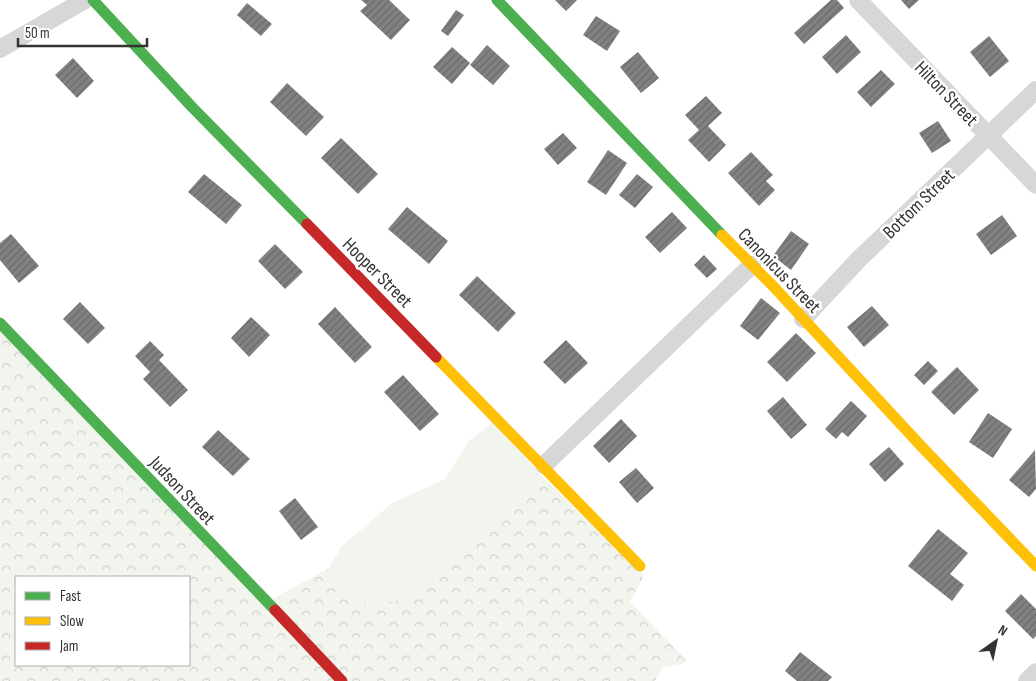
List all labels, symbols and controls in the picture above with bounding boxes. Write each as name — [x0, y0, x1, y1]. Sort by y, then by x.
scale bar — [18, 15, 146, 47]
text: 50 m — [25, 24, 50, 43]
street label: Hilton Street — [909, 57, 983, 131]
street label: Bottom Street — [878, 164, 960, 244]
street label: Canonicus Street — [733, 224, 825, 319]
street label: Hooper Street — [337, 233, 417, 313]
street label: Judson Street — [144, 451, 220, 530]
legend — [15, 576, 190, 666]
text: Fast — [60, 587, 82, 606]
text: Slow — [60, 612, 84, 631]
north arrow — [971, 616, 1021, 666]
text: N — [995, 621, 1011, 640]
text: Jam — [59, 637, 78, 656]

